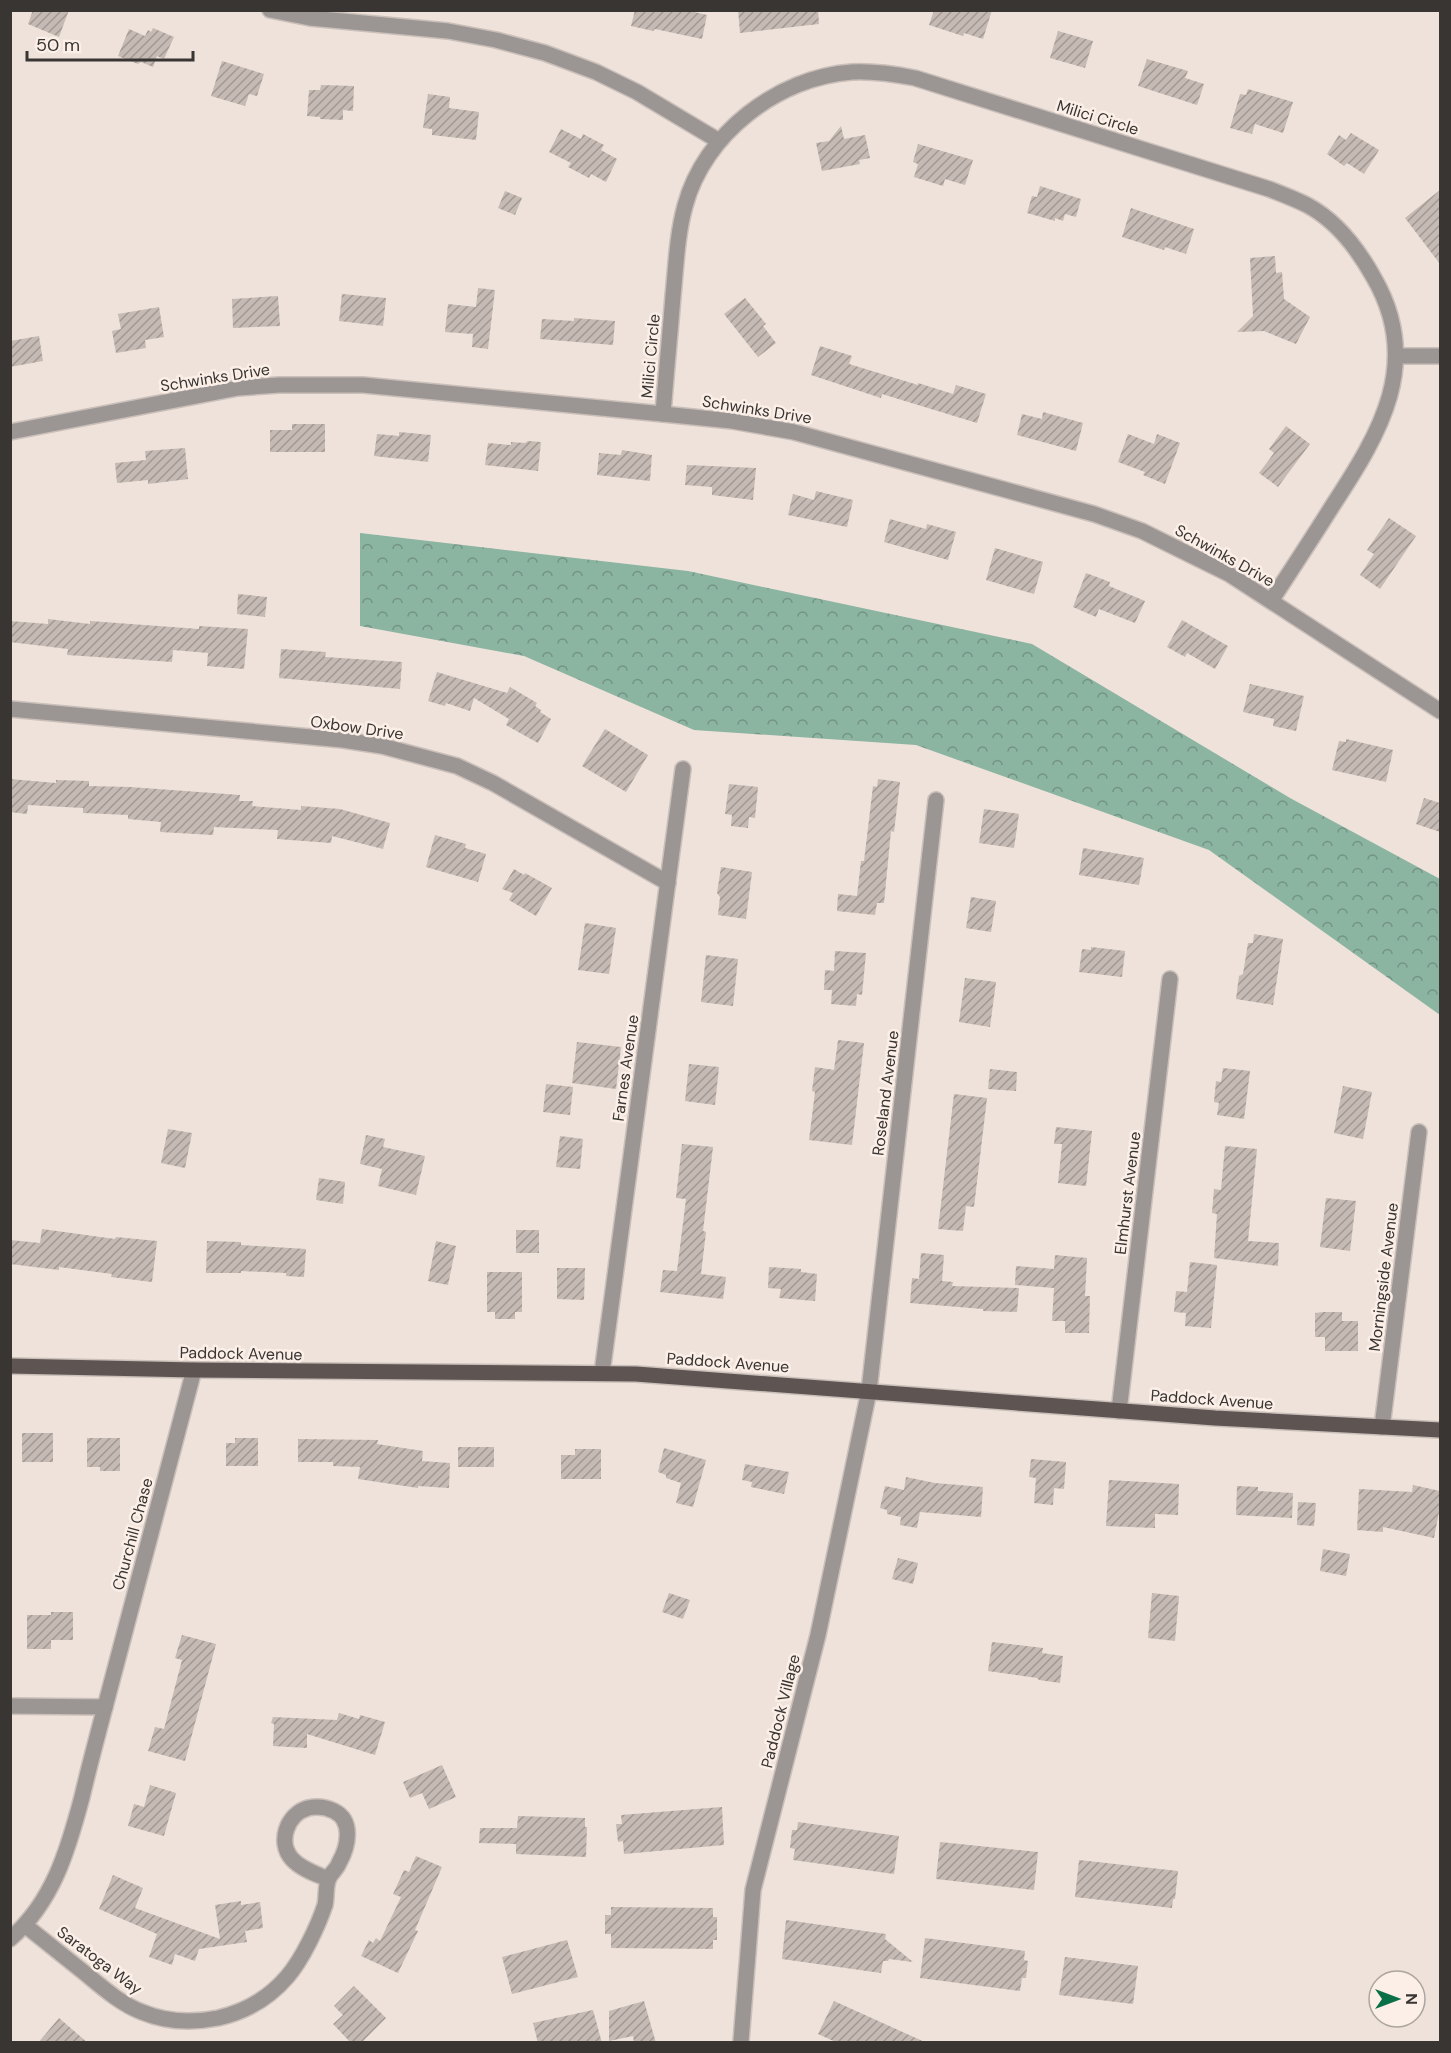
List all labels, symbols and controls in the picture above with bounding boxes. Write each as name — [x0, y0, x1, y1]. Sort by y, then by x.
scale bar — [27, 24, 194, 62]
text: 50 m — [36, 33, 80, 57]
street label: Milici Circle — [1054, 95, 1141, 140]
street label: Milici Circle — [636, 313, 665, 399]
street label: Schwinks Drive — [159, 358, 271, 397]
street label: Schwinks Drive — [701, 390, 813, 429]
street label: Schwinks Drive — [1171, 519, 1278, 591]
street label: Oxbow Drive — [309, 711, 405, 744]
street label: Farnes Avenue — [608, 1013, 643, 1123]
street label: Roseland Avenue — [867, 1029, 904, 1157]
street label: Elmhurst Avenue — [1110, 1130, 1145, 1256]
street label: Morningside Avenue — [1364, 1202, 1403, 1353]
street label: Paddock Avenue — [179, 1342, 303, 1365]
street label: Paddock Avenue — [666, 1348, 790, 1377]
street label: Paddock Avenue — [1150, 1385, 1274, 1414]
street label: Churchill Chase — [107, 1476, 158, 1593]
street label: Paddock Village — [756, 1652, 805, 1770]
street label: Saratoga Way — [53, 1921, 147, 1999]
north arrow — [1367, 1969, 1427, 2029]
text: N — [1401, 1993, 1422, 2005]

